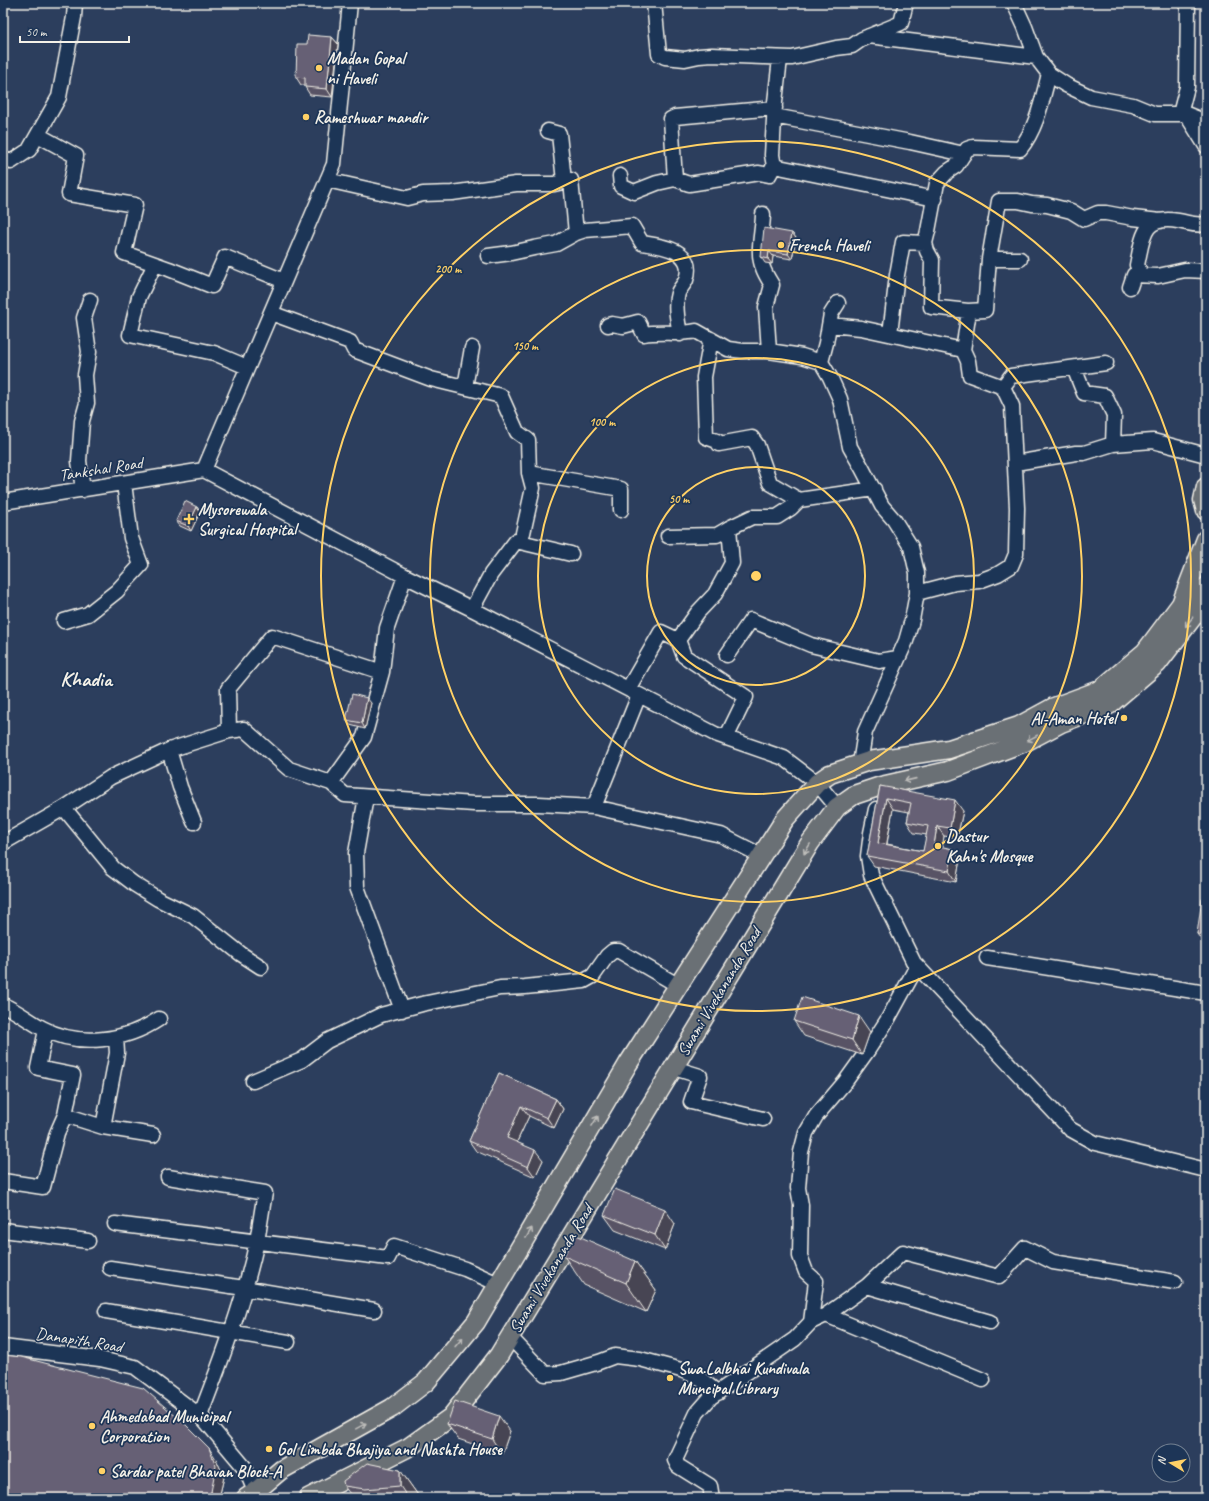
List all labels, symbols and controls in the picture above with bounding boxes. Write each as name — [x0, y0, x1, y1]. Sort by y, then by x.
scale bar — [20, 18, 129, 44]
text: 50 m — [26, 24, 48, 40]
place label: Madan Gopal ni Haveli — [327, 48, 408, 89]
marker: Madan Gopal ni Haveli — [314, 63, 324, 73]
place label: Rameshwar mandir — [314, 107, 429, 128]
marker: Rameshwar mandir — [301, 112, 311, 122]
place label: French Haveli — [789, 235, 872, 256]
marker: French Haveli — [776, 240, 786, 250]
text: 200 m — [435, 261, 462, 277]
text: 150 m — [512, 338, 539, 354]
text: 100 m — [589, 414, 616, 430]
street label: Tankshal Road — [58, 452, 146, 486]
text: 50 m — [669, 491, 690, 507]
place label: Mysorewala Surgical Hospital — [198, 499, 299, 540]
marker: Mysorewala Surgical Hospital — [183, 513, 195, 525]
centre of rings — [749, 569, 763, 583]
one-way arrow — [1185, 616, 1194, 627]
district label: Khadia — [60, 666, 114, 692]
place label: Al-Aman Hotel — [1031, 708, 1120, 729]
marker: Al-Aman Hotel — [1119, 713, 1129, 723]
one-way arrow — [1026, 735, 1038, 742]
one-way arrow — [903, 777, 916, 785]
place label: Dastur Kahn's Mosque — [946, 826, 1034, 867]
marker: Dastur Kahn's Mosque — [933, 841, 943, 851]
one-way arrow — [802, 843, 810, 855]
street label: Swami Vivekananda Road — [672, 921, 767, 1060]
one-way arrow — [591, 1115, 599, 1127]
street label: Swami Vivekananda Road — [504, 1198, 599, 1337]
one-way arrow — [525, 1227, 533, 1239]
street label: Danapith Road — [34, 1323, 127, 1358]
one-way arrow — [455, 1337, 464, 1348]
place label: Swa.Lalbhai Kundivala Muncipal Library — [678, 1358, 810, 1399]
marker: Swa.Lalbhai Kundivala Muncipal Library — [665, 1373, 675, 1383]
place label: Ahmedabad Municipal Corporation — [100, 1406, 231, 1447]
marker: Ahmedabad Municipal Corporation — [87, 1421, 97, 1431]
one-way arrow — [355, 1421, 367, 1429]
place label: Gol Limbda Bhajiya and Nashta House — [277, 1439, 503, 1460]
north arrow — [1151, 1443, 1191, 1483]
marker: Gol Limbda Bhajiya and Nashta House — [264, 1444, 274, 1454]
text: N — [1154, 1455, 1169, 1466]
place label: Sardar patel Bhavan Block-A — [110, 1461, 283, 1482]
marker: Sardar patel Bhavan Block-A — [97, 1466, 107, 1476]

